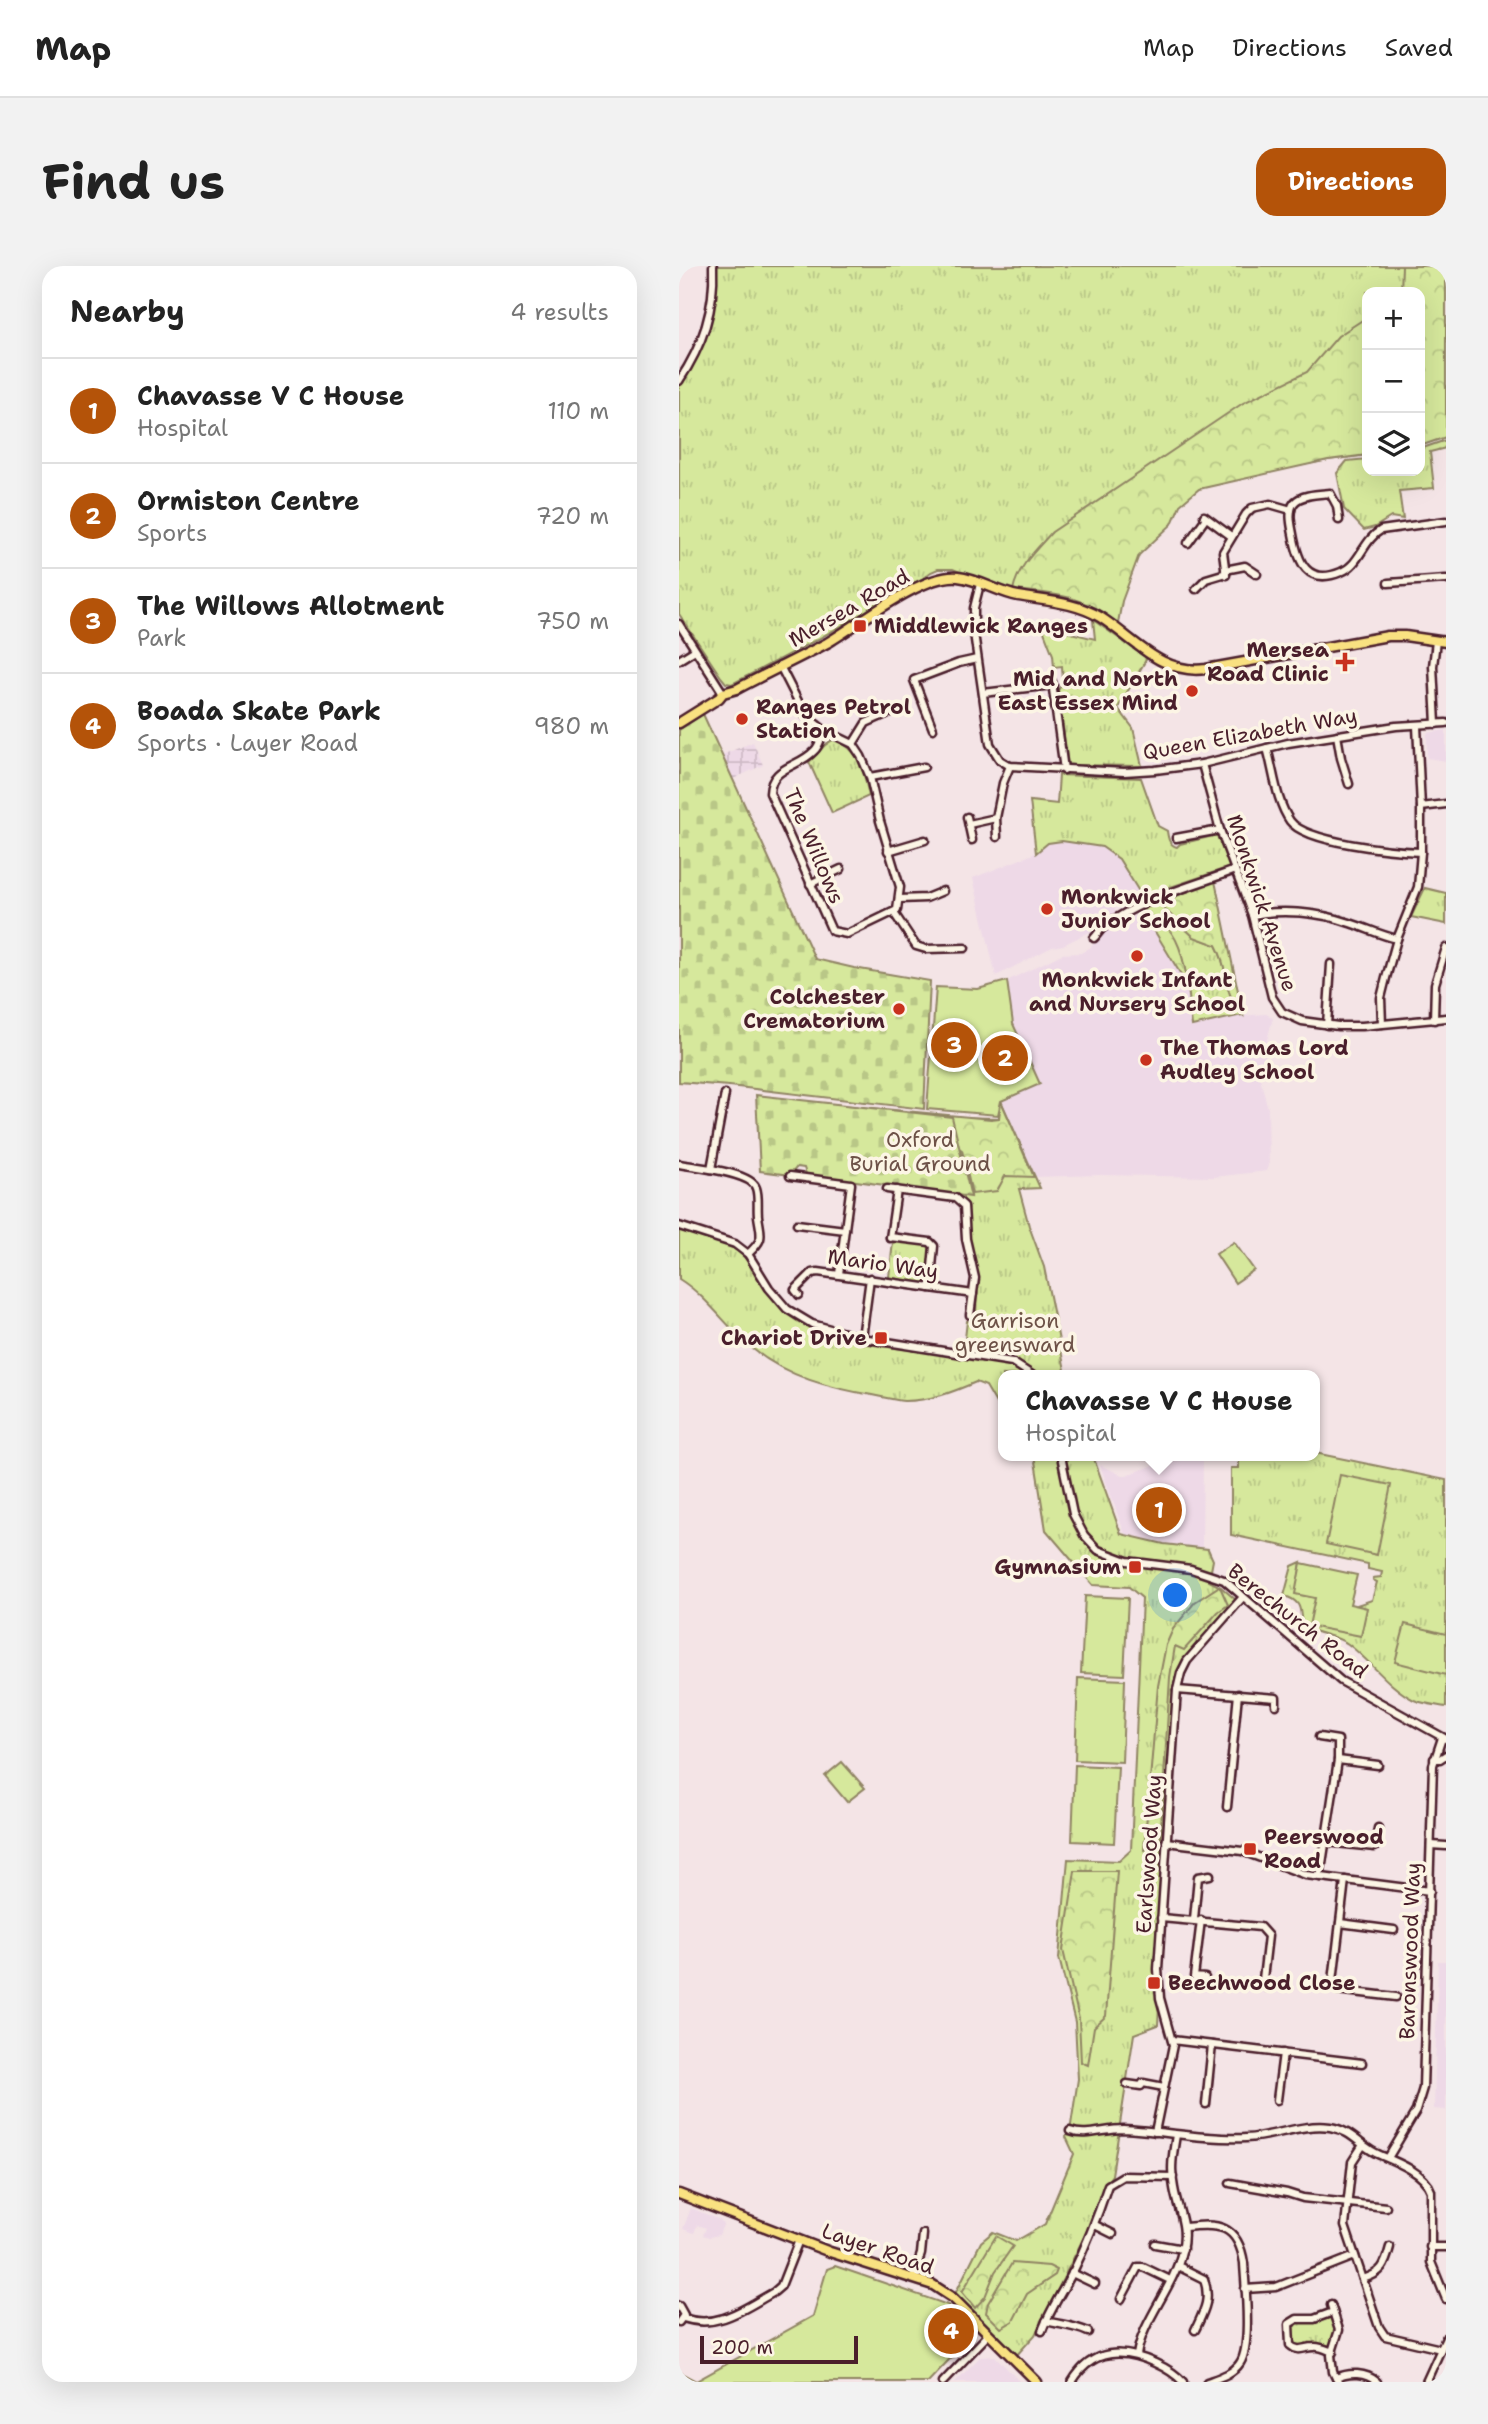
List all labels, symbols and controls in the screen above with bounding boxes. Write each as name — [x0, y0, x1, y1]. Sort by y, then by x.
text: Map — [35, 26, 111, 71]
text: Map — [1143, 32, 1194, 64]
text: Directions — [1232, 32, 1347, 64]
text: Saved — [1385, 32, 1453, 64]
button: Directions — [1256, 148, 1446, 216]
text: Find us — [42, 149, 225, 215]
map controls — [1362, 287, 1425, 476]
button: + — [1362, 287, 1425, 350]
text: Nearby — [70, 291, 185, 332]
text: 4 results — [510, 297, 609, 327]
button: − — [1362, 350, 1425, 413]
text: Chavasse V C House — [137, 378, 404, 413]
text: 1 — [88, 396, 98, 426]
text: 110 m — [547, 396, 609, 426]
text: Hospital — [137, 413, 228, 443]
button: layers — [1362, 413, 1425, 476]
text: Ormiston Centre — [137, 483, 360, 518]
text: 2 — [85, 501, 101, 531]
text: 720 m — [536, 501, 609, 531]
text: Sports — [137, 518, 208, 548]
street label: Mersea Road — [783, 562, 915, 654]
text: The Willows Allotment — [137, 588, 444, 623]
text: 3 — [85, 606, 101, 636]
text: 750 m — [536, 606, 609, 636]
place label: Middlewick Ranges — [874, 612, 1088, 640]
marker: Middlewick Ranges — [852, 618, 868, 634]
text: Park — [137, 623, 186, 653]
place label: Mersea Road Clinic — [1207, 636, 1330, 688]
marker: Mersea Road Clinic — [1335, 652, 1355, 672]
place label: Mid and North East Essex Mind — [997, 665, 1178, 717]
marker: Mid and North East Essex Mind — [1184, 683, 1200, 699]
text: Boada Skate Park — [137, 693, 381, 728]
place label: Ranges Petrol Station — [756, 693, 911, 745]
street label: Queen Elizabeth Way — [1141, 701, 1359, 767]
text: 4 — [85, 711, 101, 741]
text: 980 m — [534, 711, 609, 741]
marker: Ranges Petrol Station — [734, 711, 750, 727]
text: Sports · Layer Road — [137, 728, 358, 758]
street label: The Willows — [777, 784, 851, 908]
street label: Monkwick Avenue — [1220, 811, 1304, 995]
place label: Monkwick Junior School — [1061, 883, 1211, 935]
marker: Monkwick Junior School — [1039, 901, 1055, 917]
marker: Monkwick Infant and Nursery School — [1129, 948, 1145, 964]
place label: Monkwick Infant and Nursery School — [1029, 966, 1245, 1018]
place label: Colchester Crematorium — [743, 983, 885, 1035]
marker: Colchester Crematorium — [891, 1001, 907, 1017]
pin: 3 — [931, 1019, 977, 1071]
pin: 2 — [982, 1032, 1028, 1084]
place label: The Thomas Lord Audley School — [1160, 1034, 1349, 1086]
marker: The Thomas Lord Audley School — [1138, 1052, 1154, 1068]
park label: Oxford Burial Ground — [849, 1126, 991, 1178]
street label: Mario Way — [826, 1242, 940, 1286]
park label: Garrison greensward — [955, 1307, 1075, 1359]
place label: Chariot Drive — [721, 1324, 867, 1352]
marker: Chariot Drive — [873, 1330, 889, 1346]
popup — [998, 1370, 1320, 1461]
text: Chavasse V C House — [1025, 1383, 1293, 1418]
text: Hospital — [1025, 1418, 1116, 1448]
pin: 1 — [1136, 1484, 1182, 1536]
place label: Gymnasium — [994, 1553, 1121, 1581]
street label: Berechurch Road — [1222, 1557, 1374, 1685]
marker: Gymnasium — [1127, 1559, 1143, 1575]
your location — [1158, 1578, 1192, 1612]
street label: Earlswood Way — [1129, 1774, 1169, 1934]
place label: Peerswood Road — [1264, 1823, 1384, 1875]
marker: Peerswood Road — [1242, 1841, 1258, 1857]
street label: Baronswood Way — [1393, 1862, 1427, 2040]
place label: Beechwood Close — [1168, 1969, 1356, 1997]
marker: Beechwood Close — [1146, 1975, 1162, 1991]
street label: Layer Road — [818, 2217, 938, 2281]
pin: 4 — [928, 2305, 974, 2357]
scale bar — [700, 2333, 857, 2365]
text: 200 m — [711, 2335, 773, 2360]

